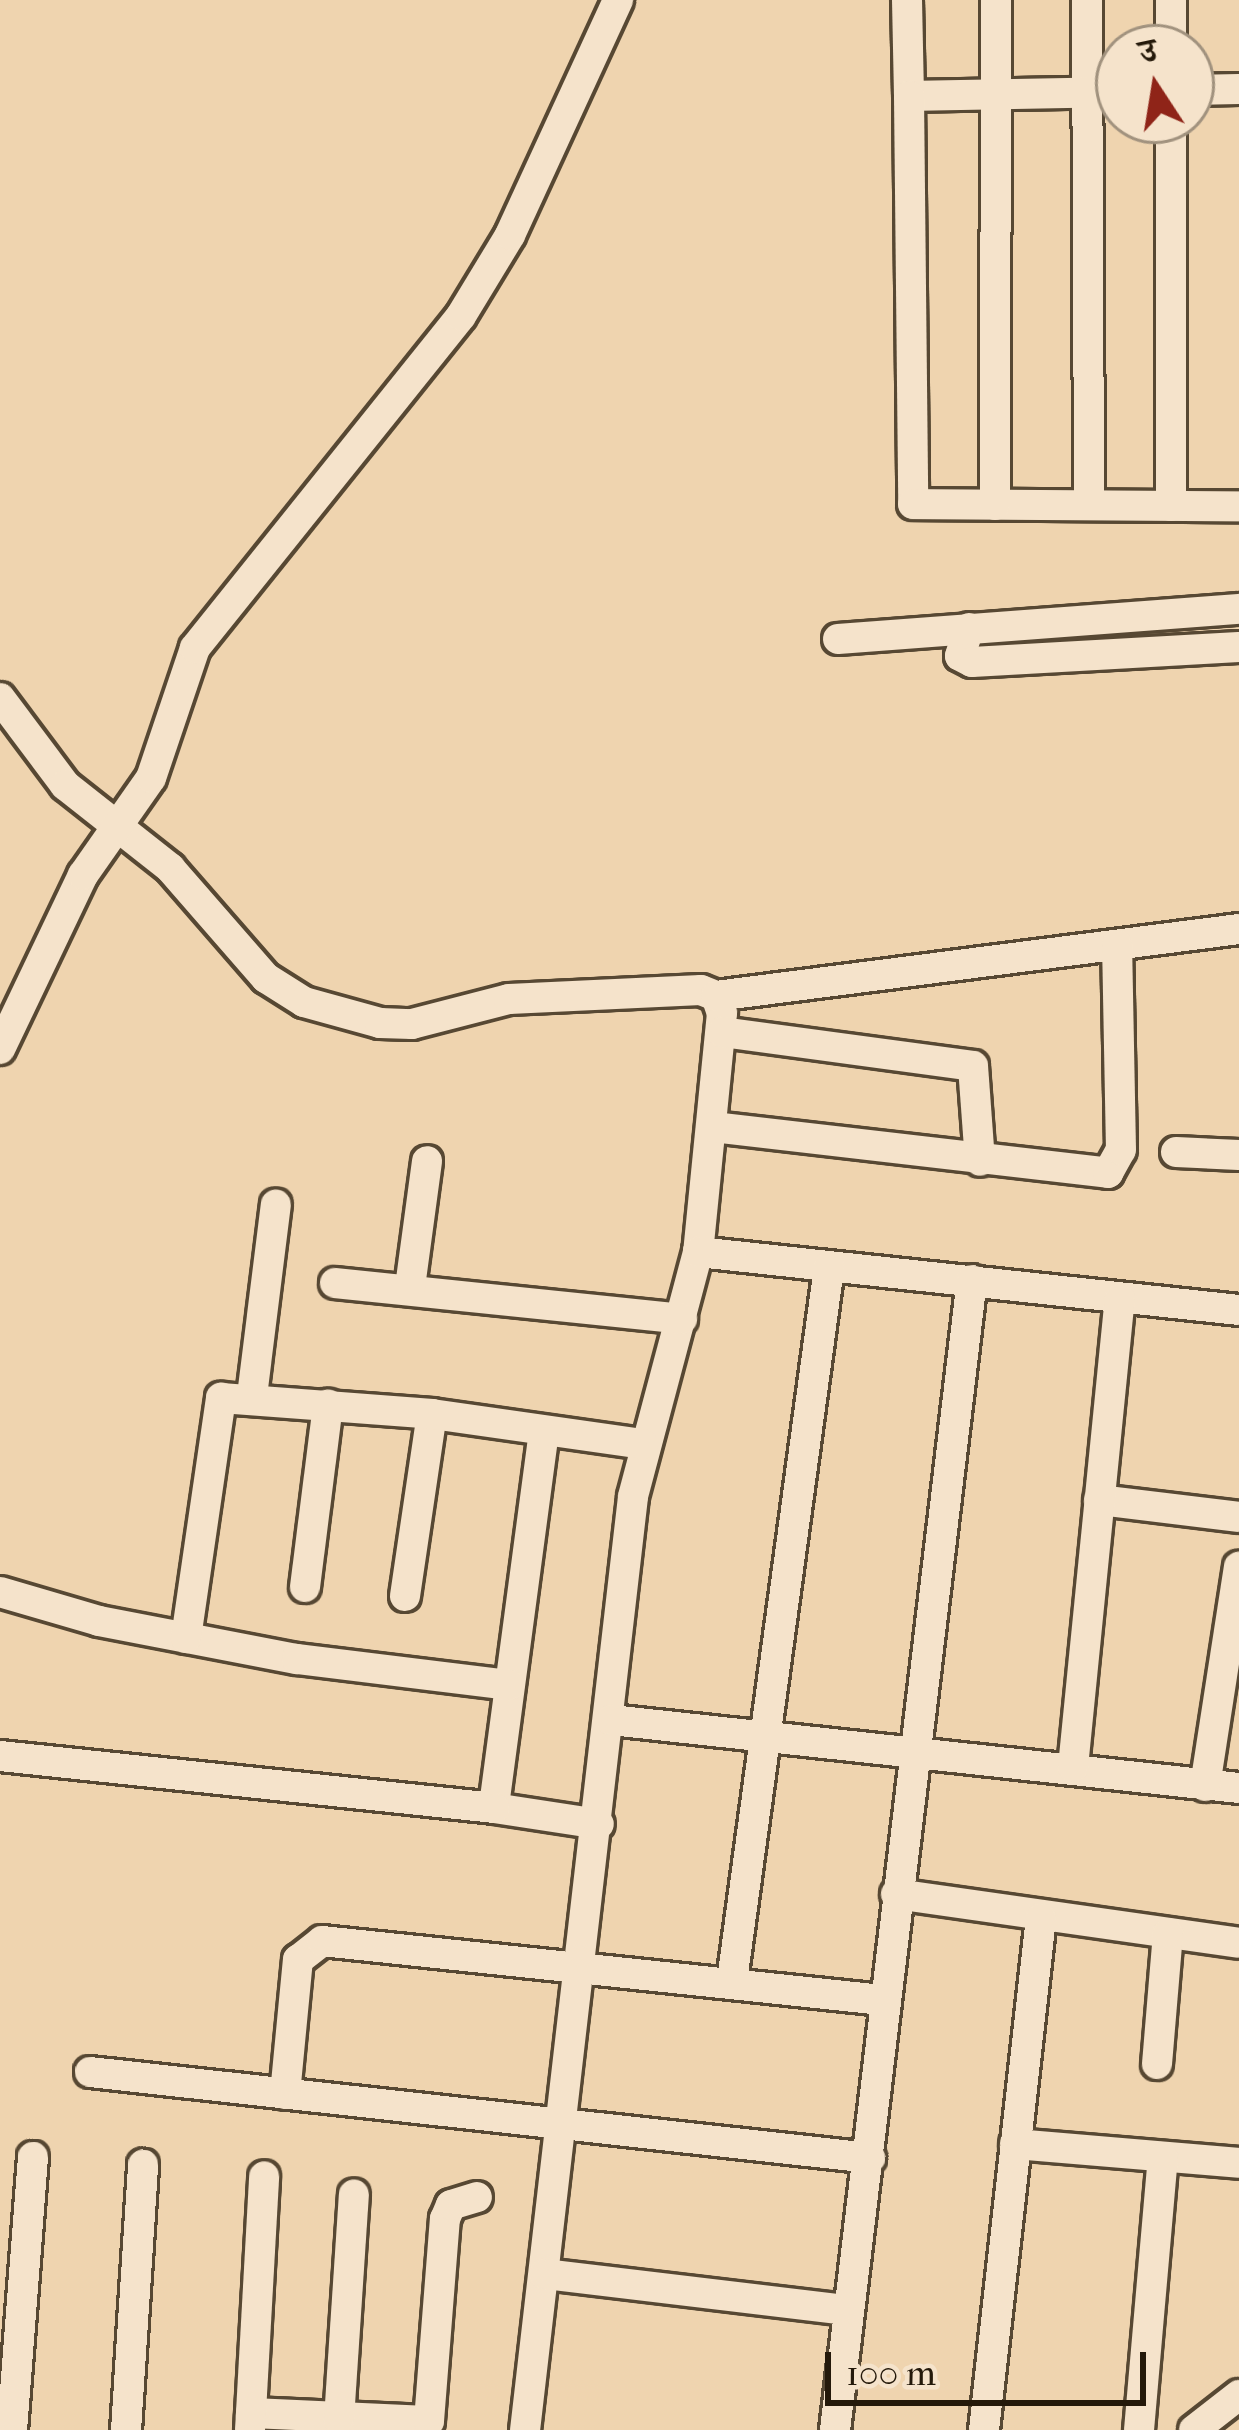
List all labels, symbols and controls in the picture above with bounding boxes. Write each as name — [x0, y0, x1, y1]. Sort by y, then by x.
north arrow — [1095, 24, 1215, 144]
text: उ — [1136, 30, 1160, 72]
scale bar — [831, 2328, 1152, 2402]
text: 100 m — [846, 2352, 936, 2394]

